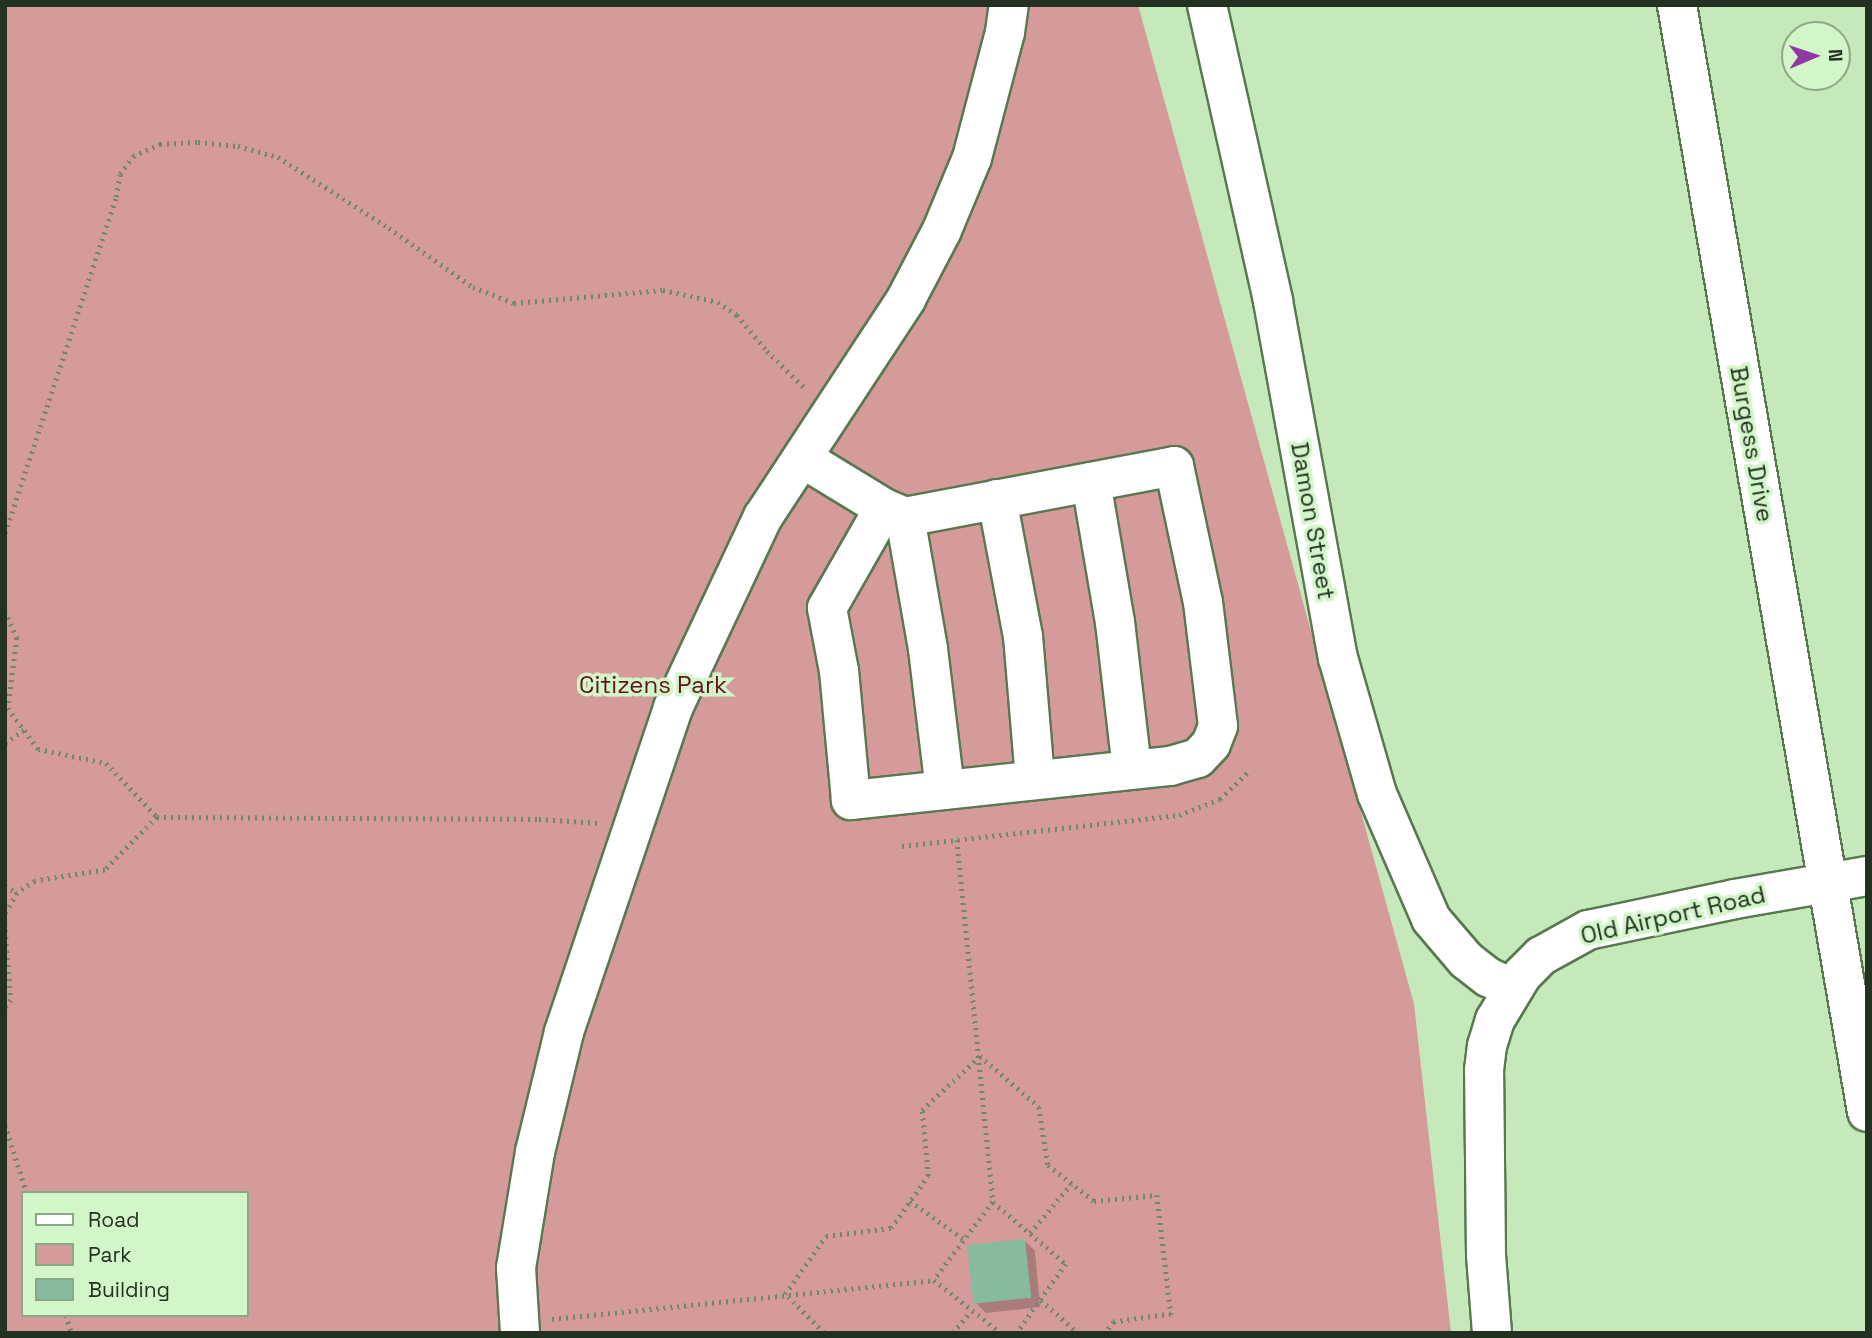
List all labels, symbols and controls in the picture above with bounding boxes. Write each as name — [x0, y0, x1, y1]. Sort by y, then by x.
north arrow — [1781, 21, 1851, 91]
text: N — [1823, 49, 1848, 62]
street label: Burgess Drive — [1724, 364, 1780, 524]
street label: Damon Street — [1285, 440, 1341, 602]
park label: Citizens Park — [579, 671, 727, 699]
street label: Old Airport Road — [1578, 880, 1768, 950]
legend — [21, 1191, 248, 1317]
text: Road — [88, 1206, 140, 1233]
text: Park — [88, 1241, 132, 1268]
text: Building — [88, 1276, 170, 1303]

